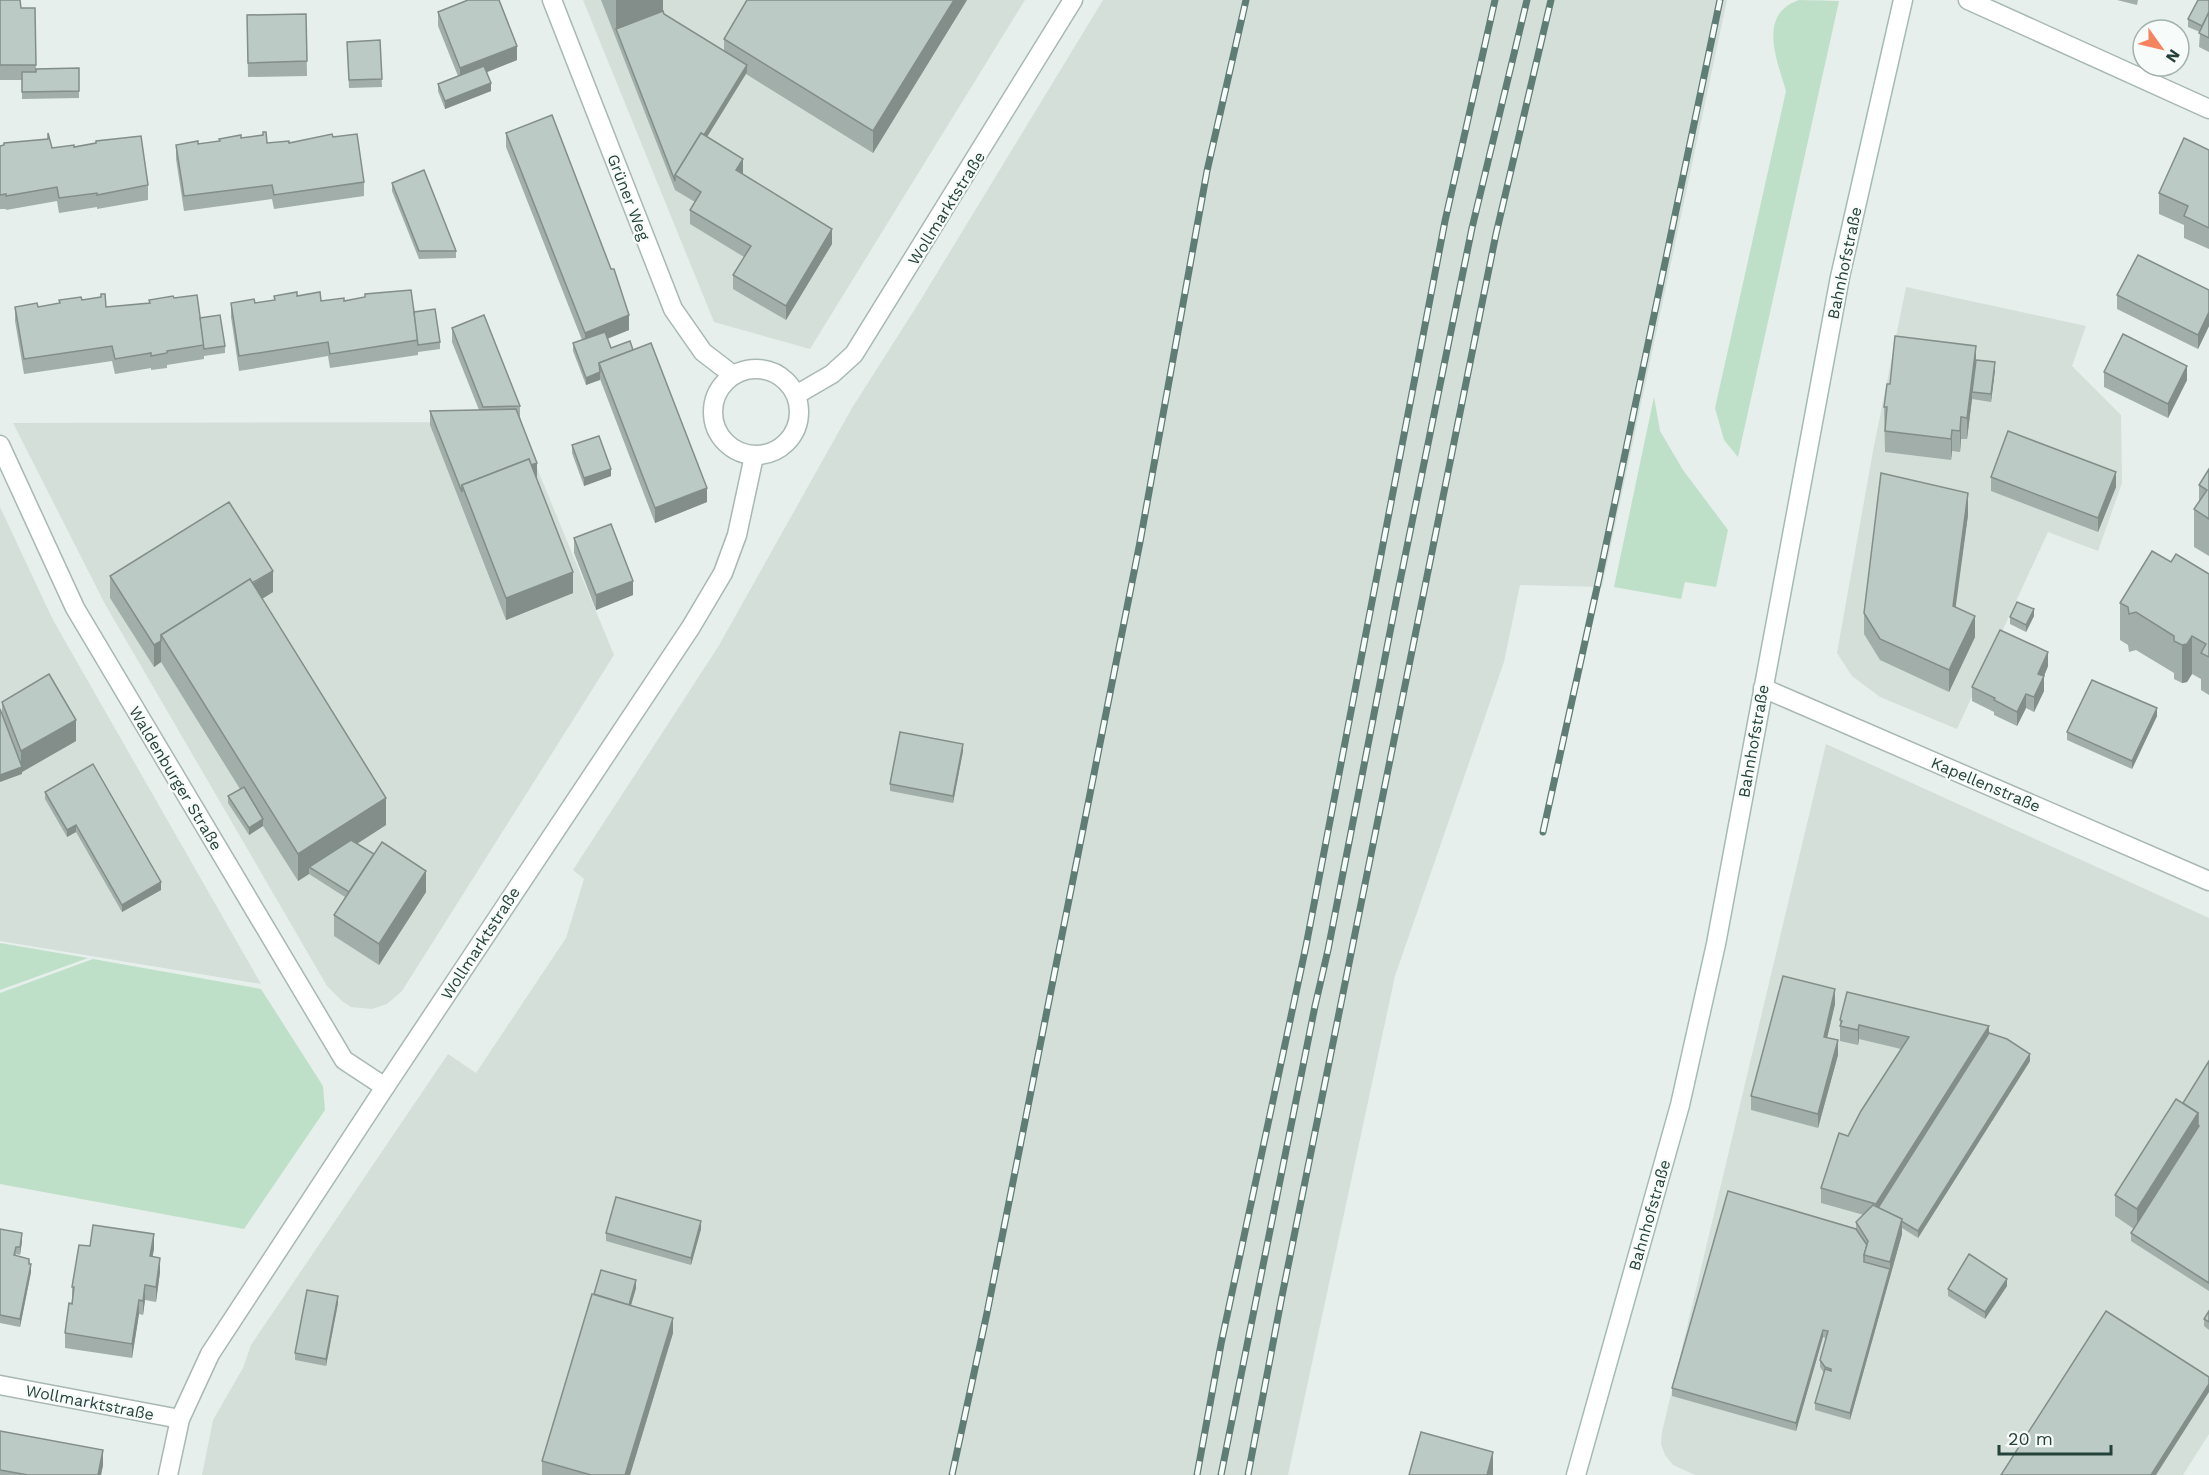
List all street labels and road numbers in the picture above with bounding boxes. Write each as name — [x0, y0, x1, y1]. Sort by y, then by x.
street label: Wollmarktstraße — [904, 148, 989, 269]
street label: Grüner Weg — [603, 151, 654, 243]
street label: Bahnhofstraße — [1823, 205, 1866, 321]
street label: Bahnhofstraße — [1734, 683, 1773, 799]
street label: Waldenburger Straße — [125, 703, 226, 854]
street label: Kapellenstraße — [1928, 753, 2043, 816]
street label: Wollmarktstraße — [437, 883, 524, 1003]
street label: Bahnhofstraße — [1625, 1157, 1674, 1273]
street label: Wollmarktstraße — [24, 1381, 156, 1424]

